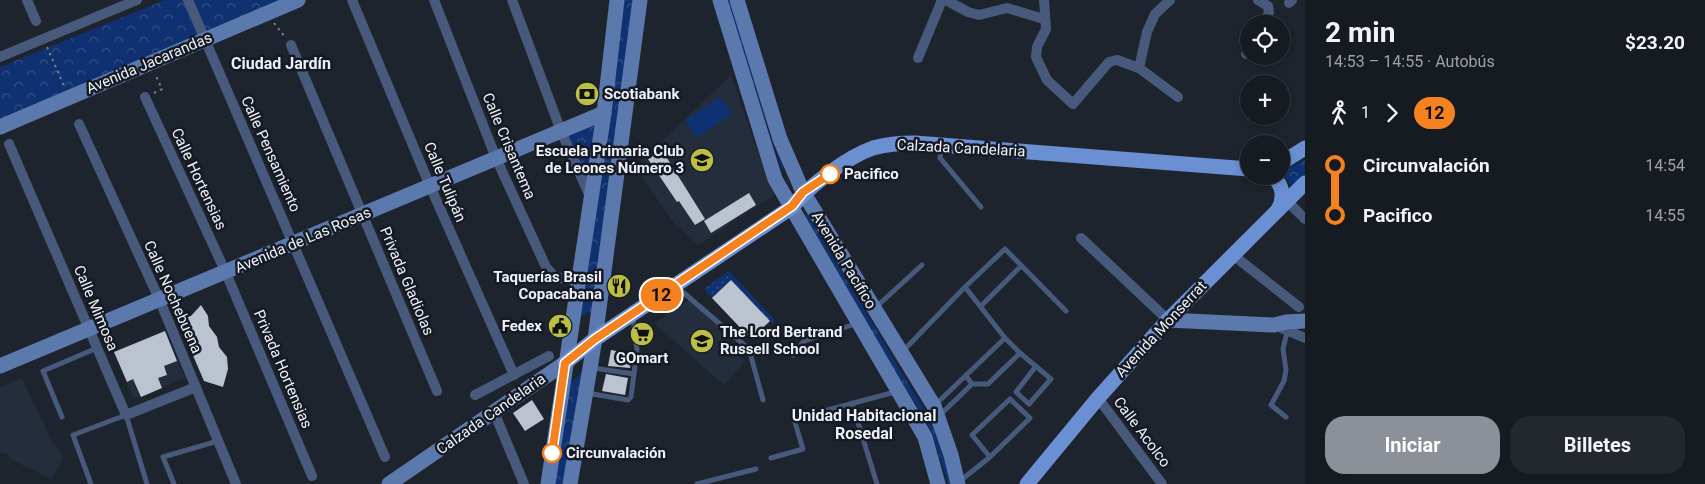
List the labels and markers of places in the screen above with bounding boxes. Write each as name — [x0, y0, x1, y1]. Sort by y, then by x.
bank icon: Scotiabank — [574, 81, 600, 107]
place label: Scotiabank — [604, 85, 680, 103]
place label: Escuela Primaria Club de Leones Número 3 — [536, 142, 684, 177]
school or university icon: Escuela Primaria Club de Leones Número 3 — [689, 147, 715, 173]
marker: Pacifico — [820, 164, 840, 184]
place label: Pacifico — [844, 165, 899, 183]
place label: Taquerías Brasil Copacabana — [493, 268, 602, 303]
restaurant icon: Taquerías Brasil Copacabana — [606, 273, 632, 299]
public building icon: Fedex — [547, 313, 573, 339]
place label: Fedex — [502, 317, 542, 335]
supermarket icon: GOmart — [629, 321, 655, 347]
place label: The Lord Bertrand Russell School — [720, 323, 842, 358]
school or university icon: The Lord Bertrand Russell School — [689, 328, 715, 354]
place label: GOmart — [616, 349, 668, 367]
marker: Circunvalación — [542, 443, 562, 463]
place label: Circunvalación — [566, 444, 666, 462]

